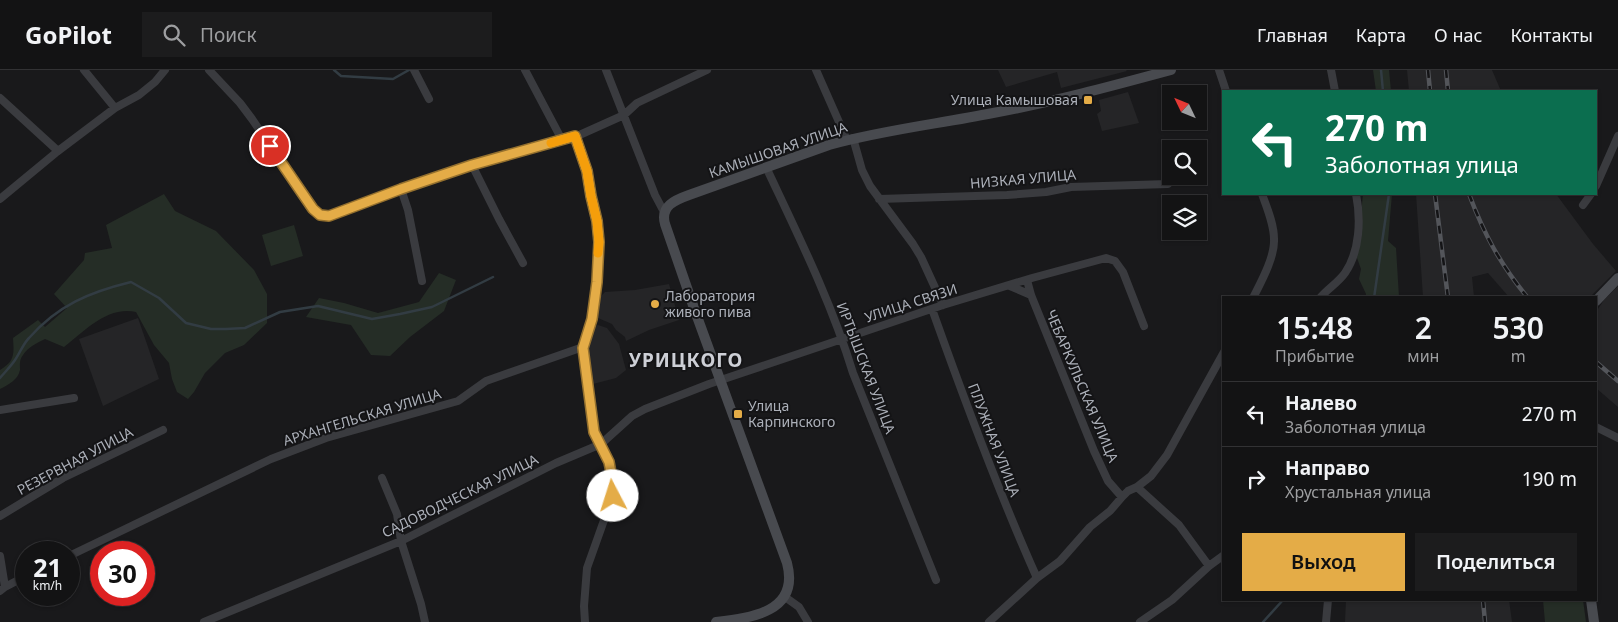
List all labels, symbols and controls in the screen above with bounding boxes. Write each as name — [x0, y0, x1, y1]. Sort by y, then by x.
search box — [142, 12, 492, 57]
text: GoPilot — [25, 18, 112, 51]
icon: search — [160, 21, 188, 49]
text: Поиск — [200, 22, 257, 48]
text: Главная — [1257, 23, 1328, 47]
text: Карта — [1356, 23, 1406, 47]
text: О нас — [1434, 23, 1482, 47]
text: Контакты — [1510, 23, 1593, 47]
north arrow — [1162, 85, 1208, 130]
map controls — [1162, 85, 1207, 240]
place label: Улица Камышовая — [951, 90, 1078, 109]
marker: Улица Камышовая — [1082, 94, 1094, 106]
text: 270 m — [1325, 104, 1428, 151]
icon: left — [1242, 110, 1307, 175]
street label: КАМЫШОВАЯ УЛИЦА — [706, 117, 850, 182]
pin — [249, 125, 291, 167]
icon: arrive — [256, 132, 284, 160]
button: search — [1162, 140, 1207, 185]
text: Заболотная улица — [1325, 149, 1519, 179]
street label: НИЗКАЯ УЛИЦА — [969, 164, 1077, 193]
button: layers — [1162, 195, 1207, 240]
street label: УЛИЦА СВЯЗИ — [862, 279, 960, 326]
place label: Лаборатория живого пива — [665, 286, 755, 321]
marker: Лаборатория живого пива — [649, 298, 661, 310]
street label: ИРТЫШСКАЯ УЛИЦА — [833, 299, 900, 436]
street label: ЧЕБАРКУЛЬСКАЯ УЛИЦА — [1042, 307, 1123, 465]
text: 15:48 — [1276, 307, 1353, 348]
text: 2 — [1415, 307, 1432, 348]
text: 530 — [1492, 307, 1544, 348]
text: Прибытие — [1275, 345, 1354, 367]
text: мин — [1407, 345, 1439, 367]
text: m — [1511, 345, 1526, 367]
district label: УРИЦКОГО — [629, 347, 743, 373]
street label: ПЛУЖНАЯ УЛИЦА — [964, 380, 1025, 499]
street label: АРХАНГЕЛЬСКАЯ УЛИЦА — [281, 383, 443, 450]
text: Налево — [1285, 390, 1357, 416]
place label: Улица Карпинского — [748, 396, 835, 431]
icon: left — [1242, 400, 1270, 428]
text: 270 m — [1522, 401, 1577, 427]
marker: Улица Карпинского — [732, 408, 744, 420]
text: Заболотная улица — [1285, 416, 1426, 438]
street label: РЕЗЕРВНАЯ УЛИЦА — [14, 422, 136, 499]
street label: САДОВОДЧЕСКАЯ УЛИЦА — [378, 449, 541, 542]
text: Направо — [1285, 455, 1370, 481]
icon: right — [1242, 465, 1270, 493]
text: 190 m — [1522, 466, 1577, 492]
position arrow — [586, 469, 638, 521]
text: Хрустальная улица — [1285, 481, 1431, 503]
button: Выход — [1242, 533, 1405, 591]
button: Поделиться — [1415, 533, 1577, 591]
speed limit sign: 30 — [90, 541, 155, 606]
text: 21 — [33, 550, 62, 584]
text: km/h — [33, 577, 62, 594]

